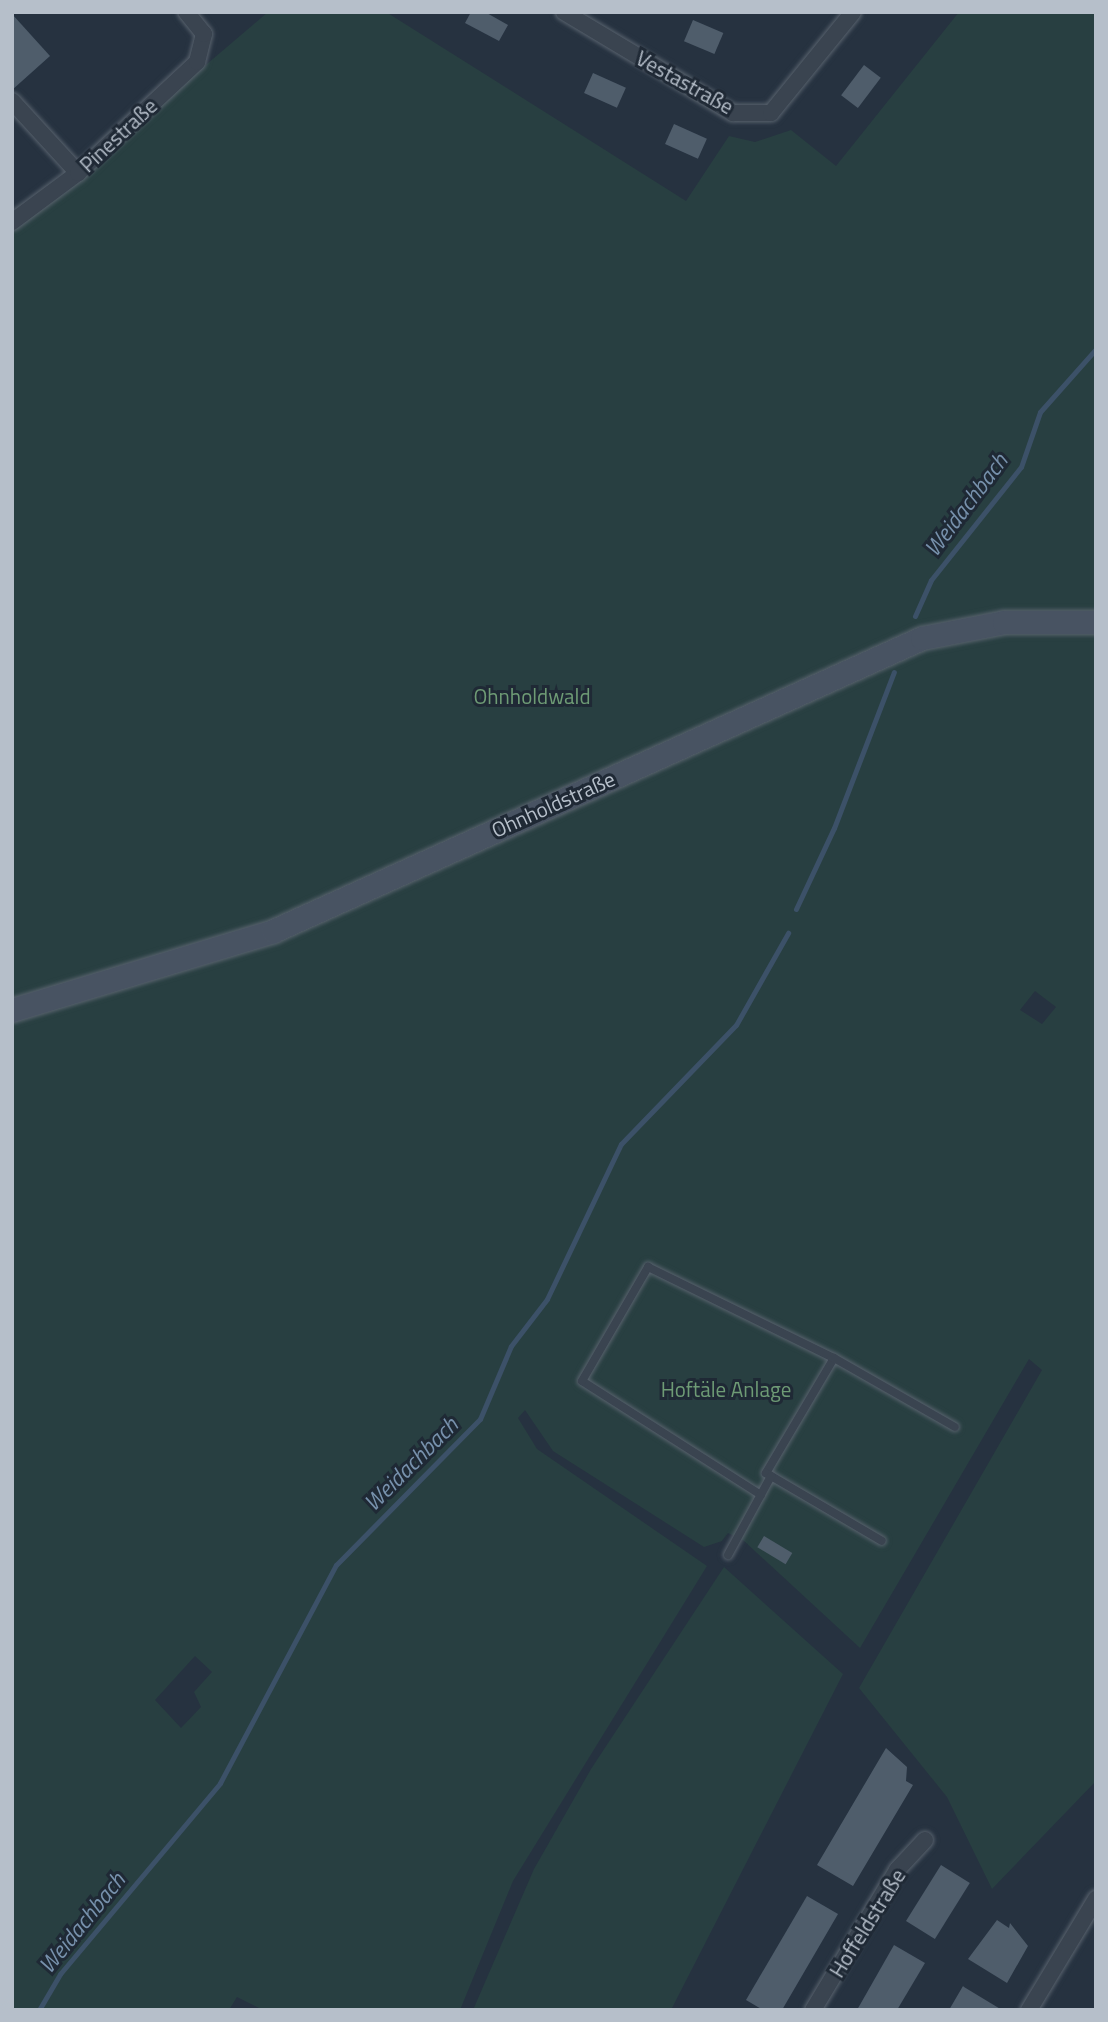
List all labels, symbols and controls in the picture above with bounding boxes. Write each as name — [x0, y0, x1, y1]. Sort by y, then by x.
street label: Vestastraße — [632, 45, 738, 119]
street label: Pinestraße — [74, 93, 162, 177]
water label: Weidachbach — [918, 448, 1014, 562]
park label: Ohnholdwald — [473, 683, 591, 709]
street label: Ohnholdstraße — [487, 766, 619, 842]
park label: Hoftäle Anlage — [661, 1376, 791, 1402]
water label: Weidachbach — [358, 1411, 464, 1517]
street label: Hoffeldstraße — [824, 1864, 910, 1982]
water label: Weidachbach — [33, 1867, 131, 1979]

